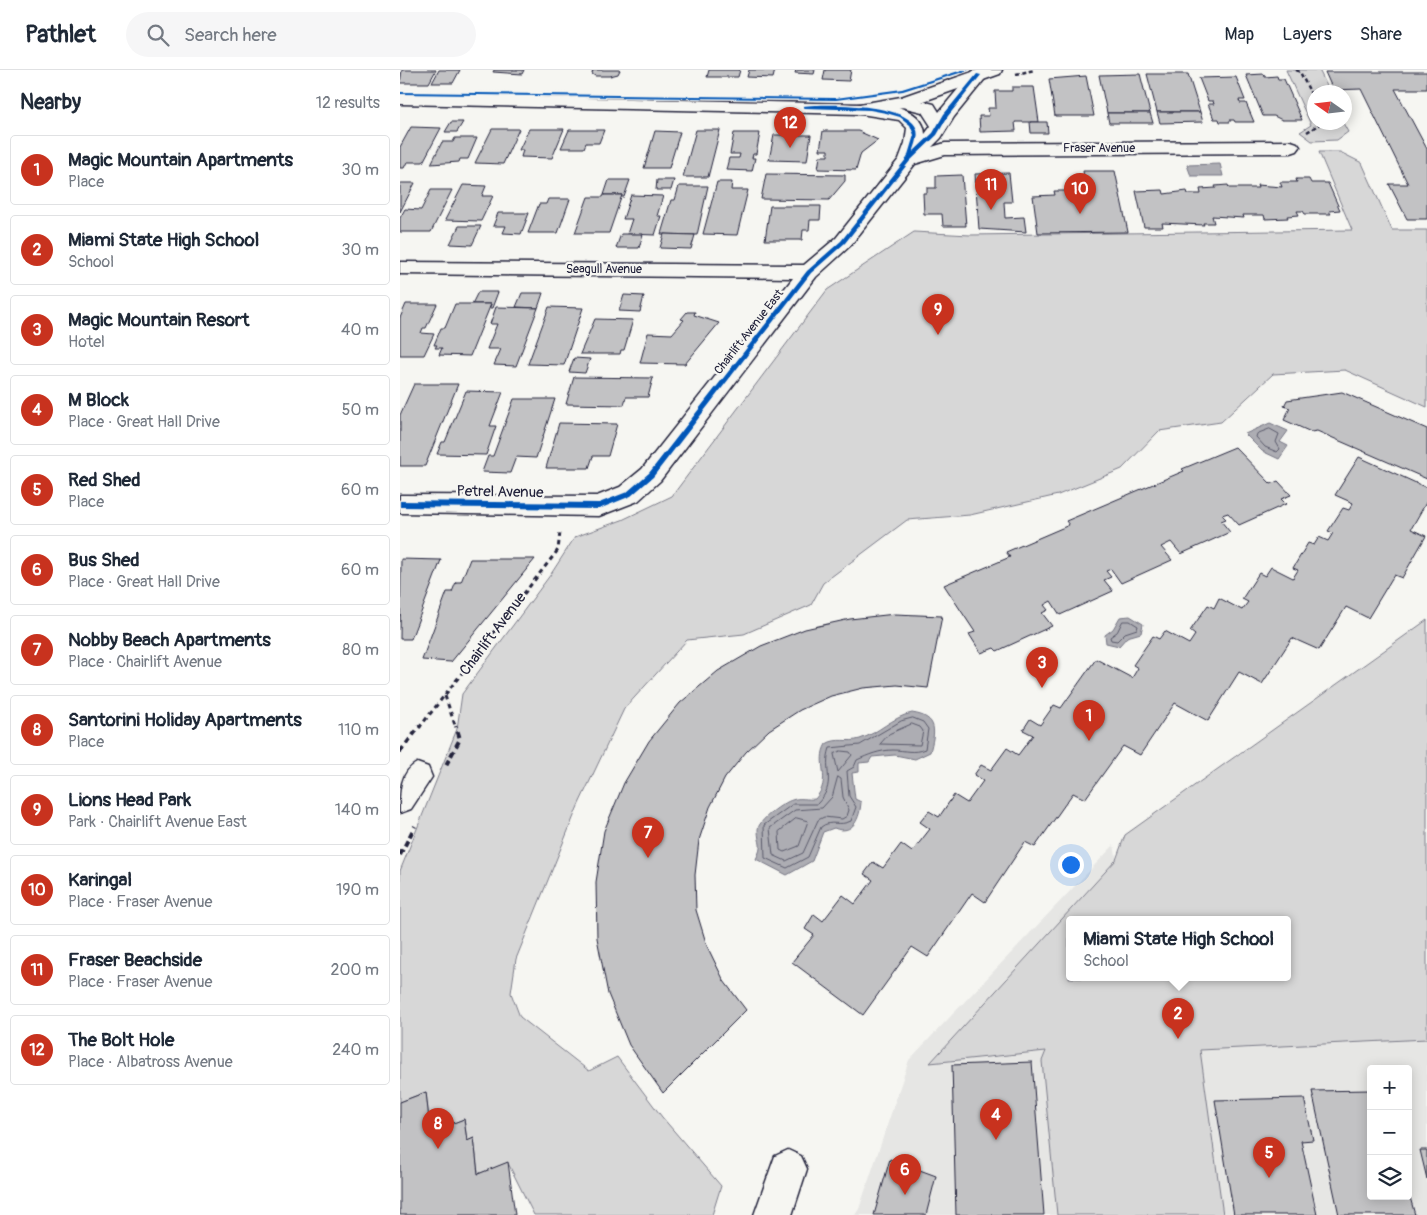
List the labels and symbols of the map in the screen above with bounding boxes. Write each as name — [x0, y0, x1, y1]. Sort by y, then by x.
north arrow — [1307, 85, 1352, 130]
pin: 12 — [774, 107, 806, 148]
street label: Fraser Avenue — [1063, 141, 1135, 156]
pin: 11 — [975, 169, 1007, 210]
pin: 10 — [1064, 173, 1096, 214]
street label: Seagull Avenue — [566, 262, 642, 277]
street label: Chairlift Avenue East — [711, 286, 787, 378]
pin: 9 — [922, 294, 954, 335]
street label: Petrel Avenue — [456, 482, 544, 502]
street label: Chairlift Avenue — [456, 588, 531, 679]
pin: 3 — [1026, 647, 1058, 688]
pin: 1 — [1073, 700, 1105, 741]
pin: 7 — [632, 817, 664, 858]
your location — [1058, 852, 1084, 878]
pin: 2 — [1162, 998, 1194, 1039]
pin: 4 — [980, 1099, 1012, 1140]
pin: 8 — [422, 1108, 454, 1149]
pin: 5 — [1253, 1137, 1285, 1178]
pin: 6 — [889, 1154, 921, 1195]

